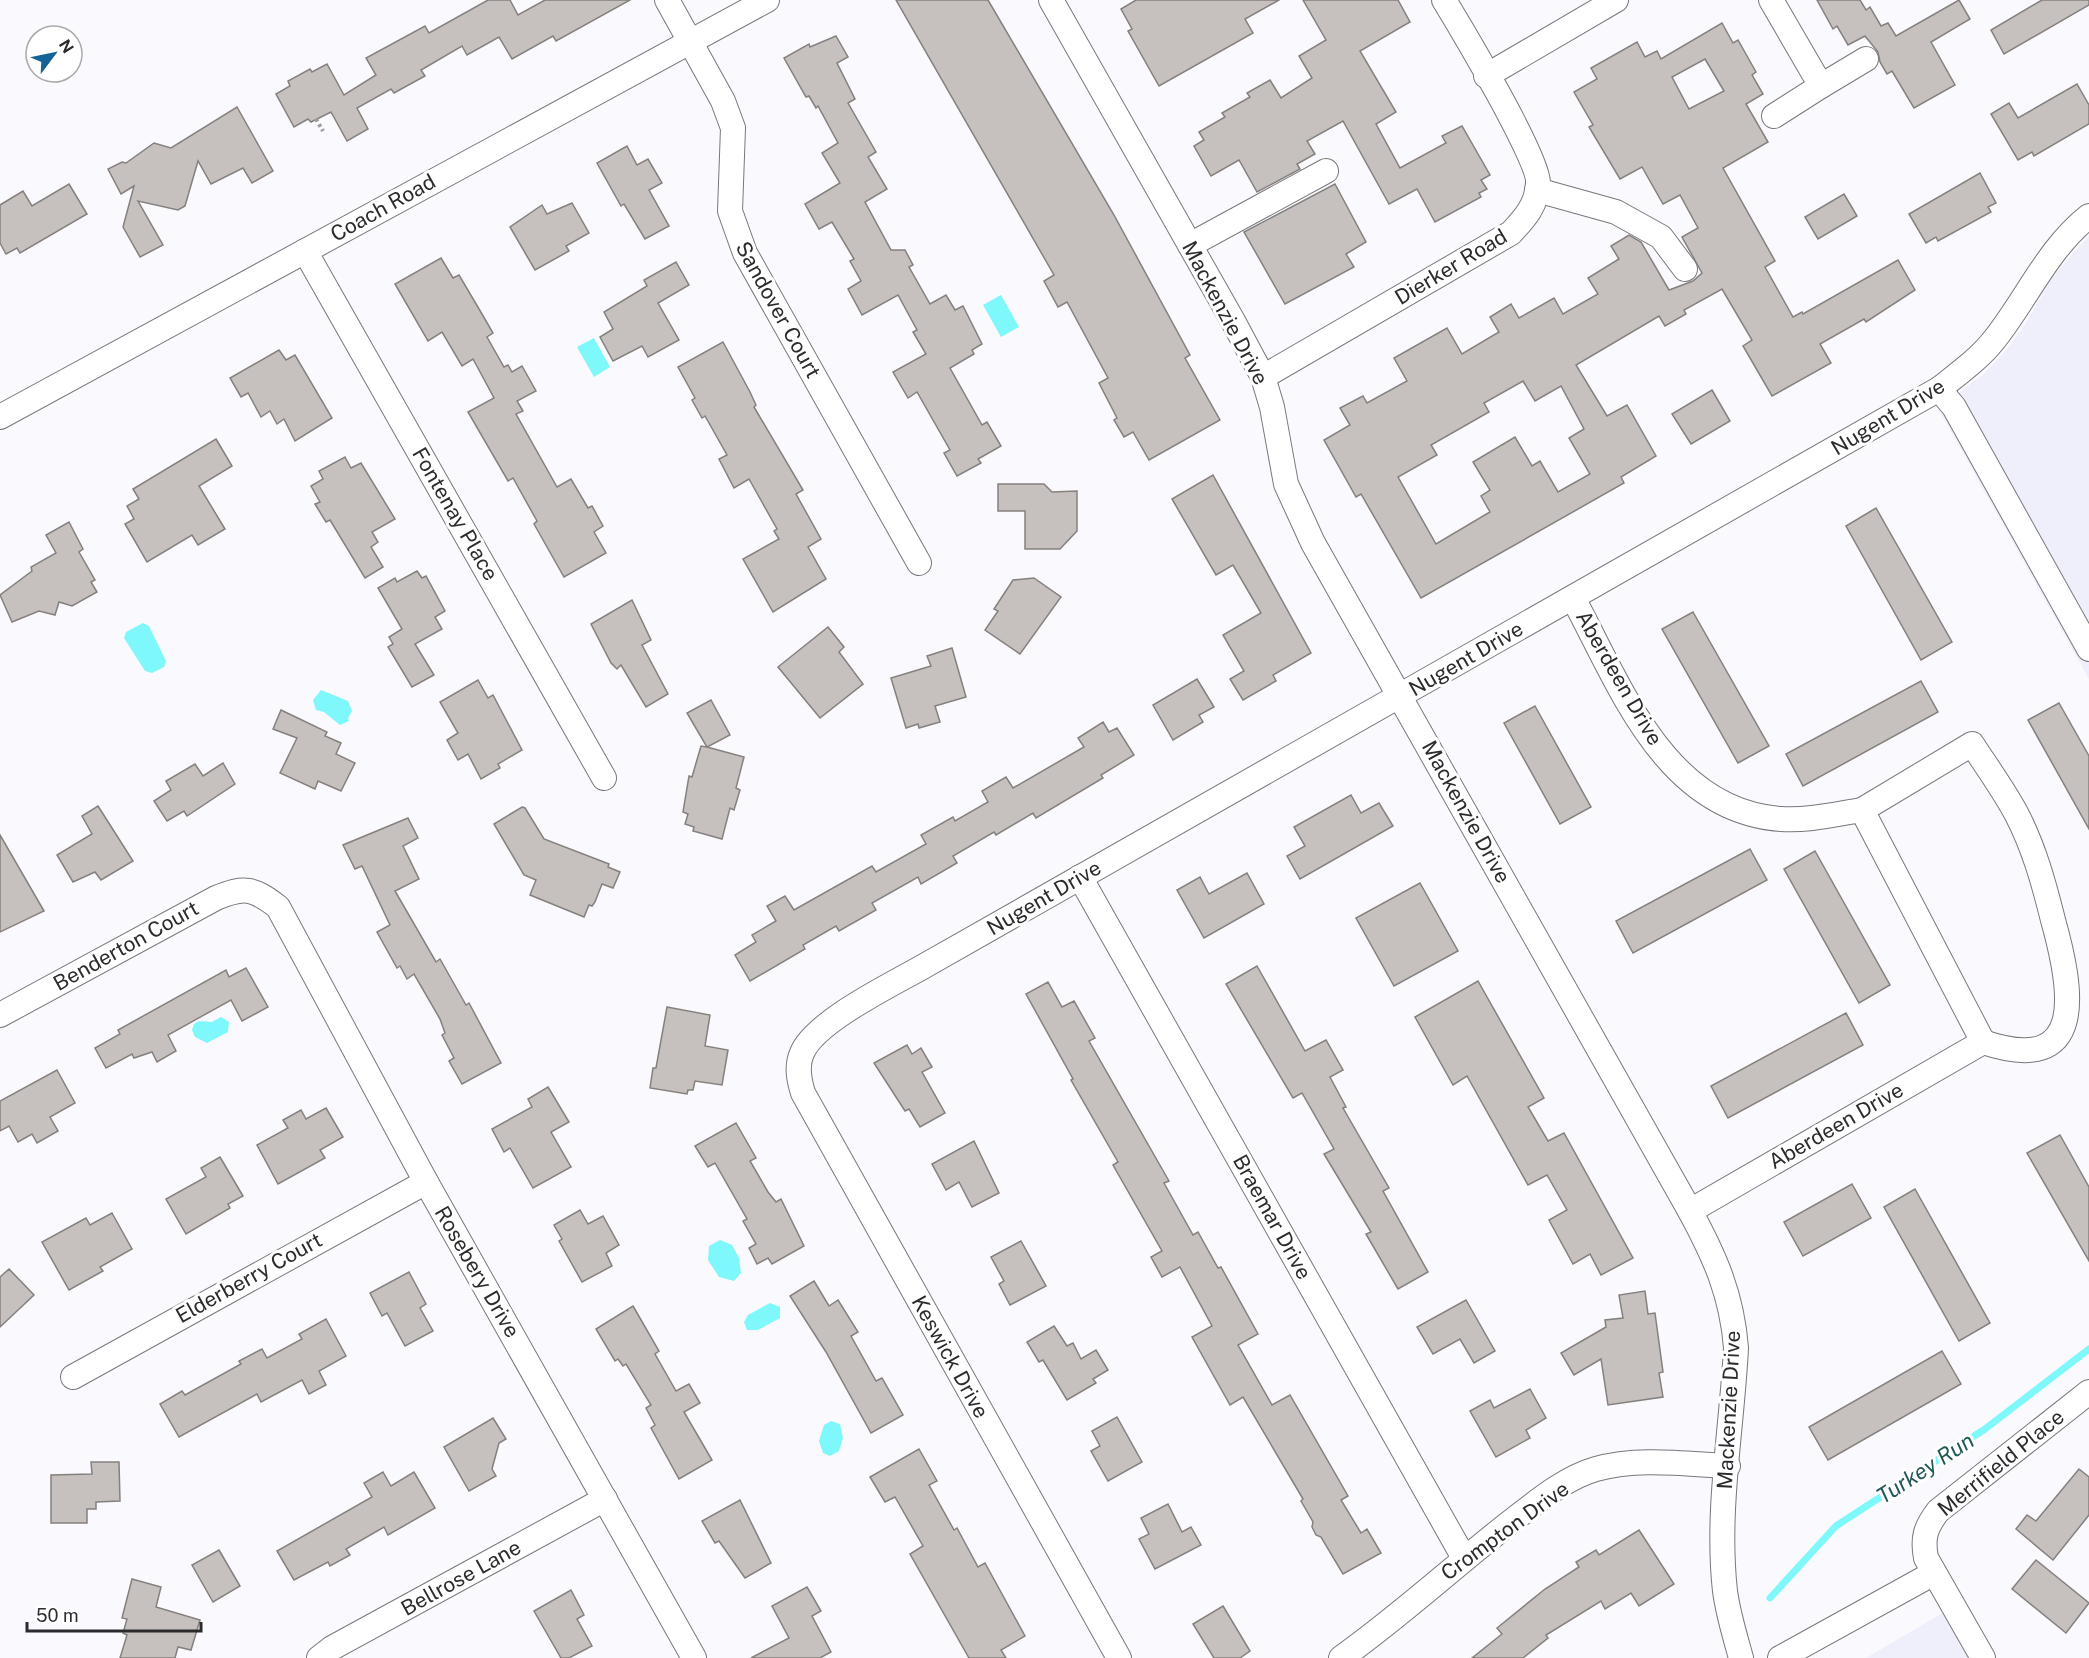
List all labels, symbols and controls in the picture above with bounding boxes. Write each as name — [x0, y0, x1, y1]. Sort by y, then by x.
north arrow — [24, 24, 84, 84]
text: N — [55, 36, 78, 57]
street label: Coach Road — [326, 169, 440, 247]
street label: Dierker Road — [1390, 223, 1511, 310]
street label: Sandover Court — [731, 237, 826, 382]
street label: Mackenzie Drive — [1177, 237, 1274, 389]
street label: Nugent Drive — [1827, 373, 1949, 460]
street label: Fontenay Place — [407, 443, 504, 585]
street label: Aberdeen Drive — [1571, 606, 1668, 749]
street label: Nugent Drive — [1404, 616, 1527, 701]
street label: Mackenzie Drive — [1417, 736, 1516, 887]
street label: Nugent Drive — [982, 855, 1105, 940]
street label: Benderton Court — [49, 895, 203, 996]
street label: Aberdeen Drive — [1764, 1077, 1907, 1174]
street label: Braemar Drive — [1228, 1150, 1317, 1283]
street label: Rosebery Drive — [430, 1202, 525, 1342]
street label: Elderberry Court — [171, 1227, 326, 1328]
street label: Keswick Drive — [907, 1291, 994, 1422]
street label: Mackenzie Drive — [1712, 1330, 1745, 1490]
street label: Merrifield Place — [1932, 1404, 2069, 1521]
water label: Turkey Run — [1871, 1427, 1979, 1509]
street label: Crompton Drive — [1436, 1476, 1573, 1585]
street label: Bellrose Lane — [396, 1534, 525, 1621]
scale bar — [27, 1595, 201, 1633]
text: 50 m — [36, 1605, 79, 1626]

